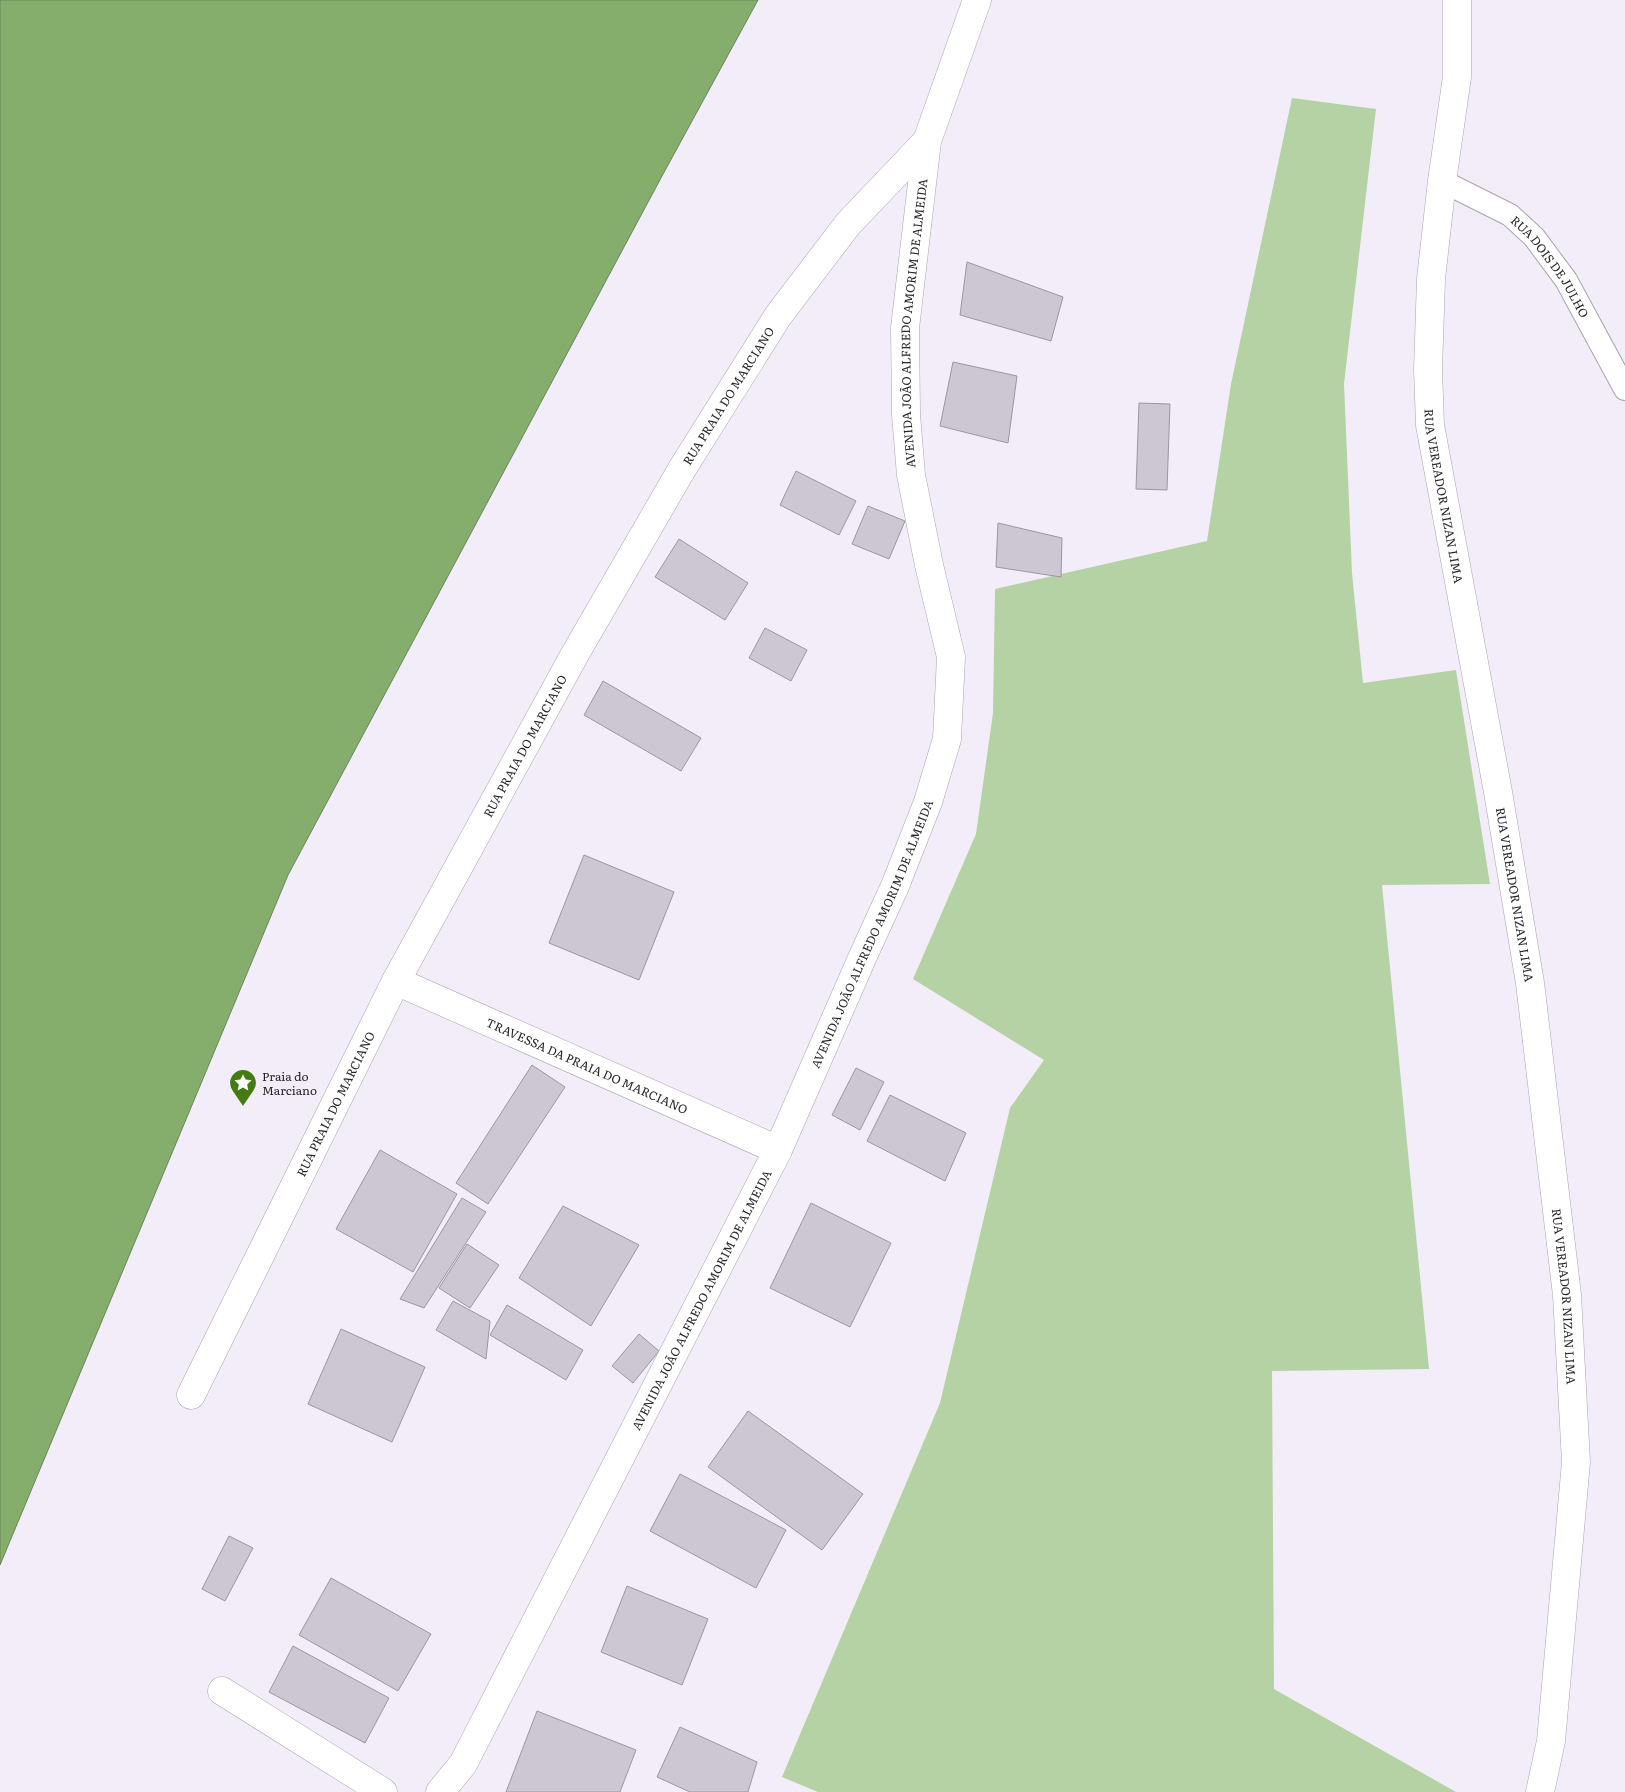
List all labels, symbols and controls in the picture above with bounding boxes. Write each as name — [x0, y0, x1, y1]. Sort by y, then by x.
street label: AVENIDA JOÃO ALFREDO AMORIM DE ALMEIDA — [896, 177, 932, 469]
street label: RUA DOIS DE JULHO — [1507, 211, 1594, 321]
street label: RUA PRAIA DO MARCIANO — [678, 323, 778, 468]
street label: RUA VEREADOR NIZAN LIMA — [1420, 409, 1468, 585]
street label: RUA PRAIA DO MARCIANO — [478, 671, 571, 820]
street label: AVENIDA JOÃO ALFREDO AMORIM DE ALMEIDA — [806, 797, 937, 1071]
street label: RUA VEREADOR NIZAN LIMA — [1492, 806, 1539, 983]
street label: TRAVESSA DA PRAIA DO MARCIANO — [483, 1013, 691, 1118]
street label: RUA PRAIA DO MARCIANO — [292, 1028, 379, 1179]
place label: Praia do Marciano — [262, 1067, 317, 1099]
place icon: Praia do Marciano — [228, 1068, 258, 1107]
street label: AVENIDA JOÃO ALFREDO AMORIM DE ALMEIDA — [627, 1166, 776, 1433]
street label: RUA VEREADOR NIZAN LIMA — [1548, 1207, 1581, 1385]

